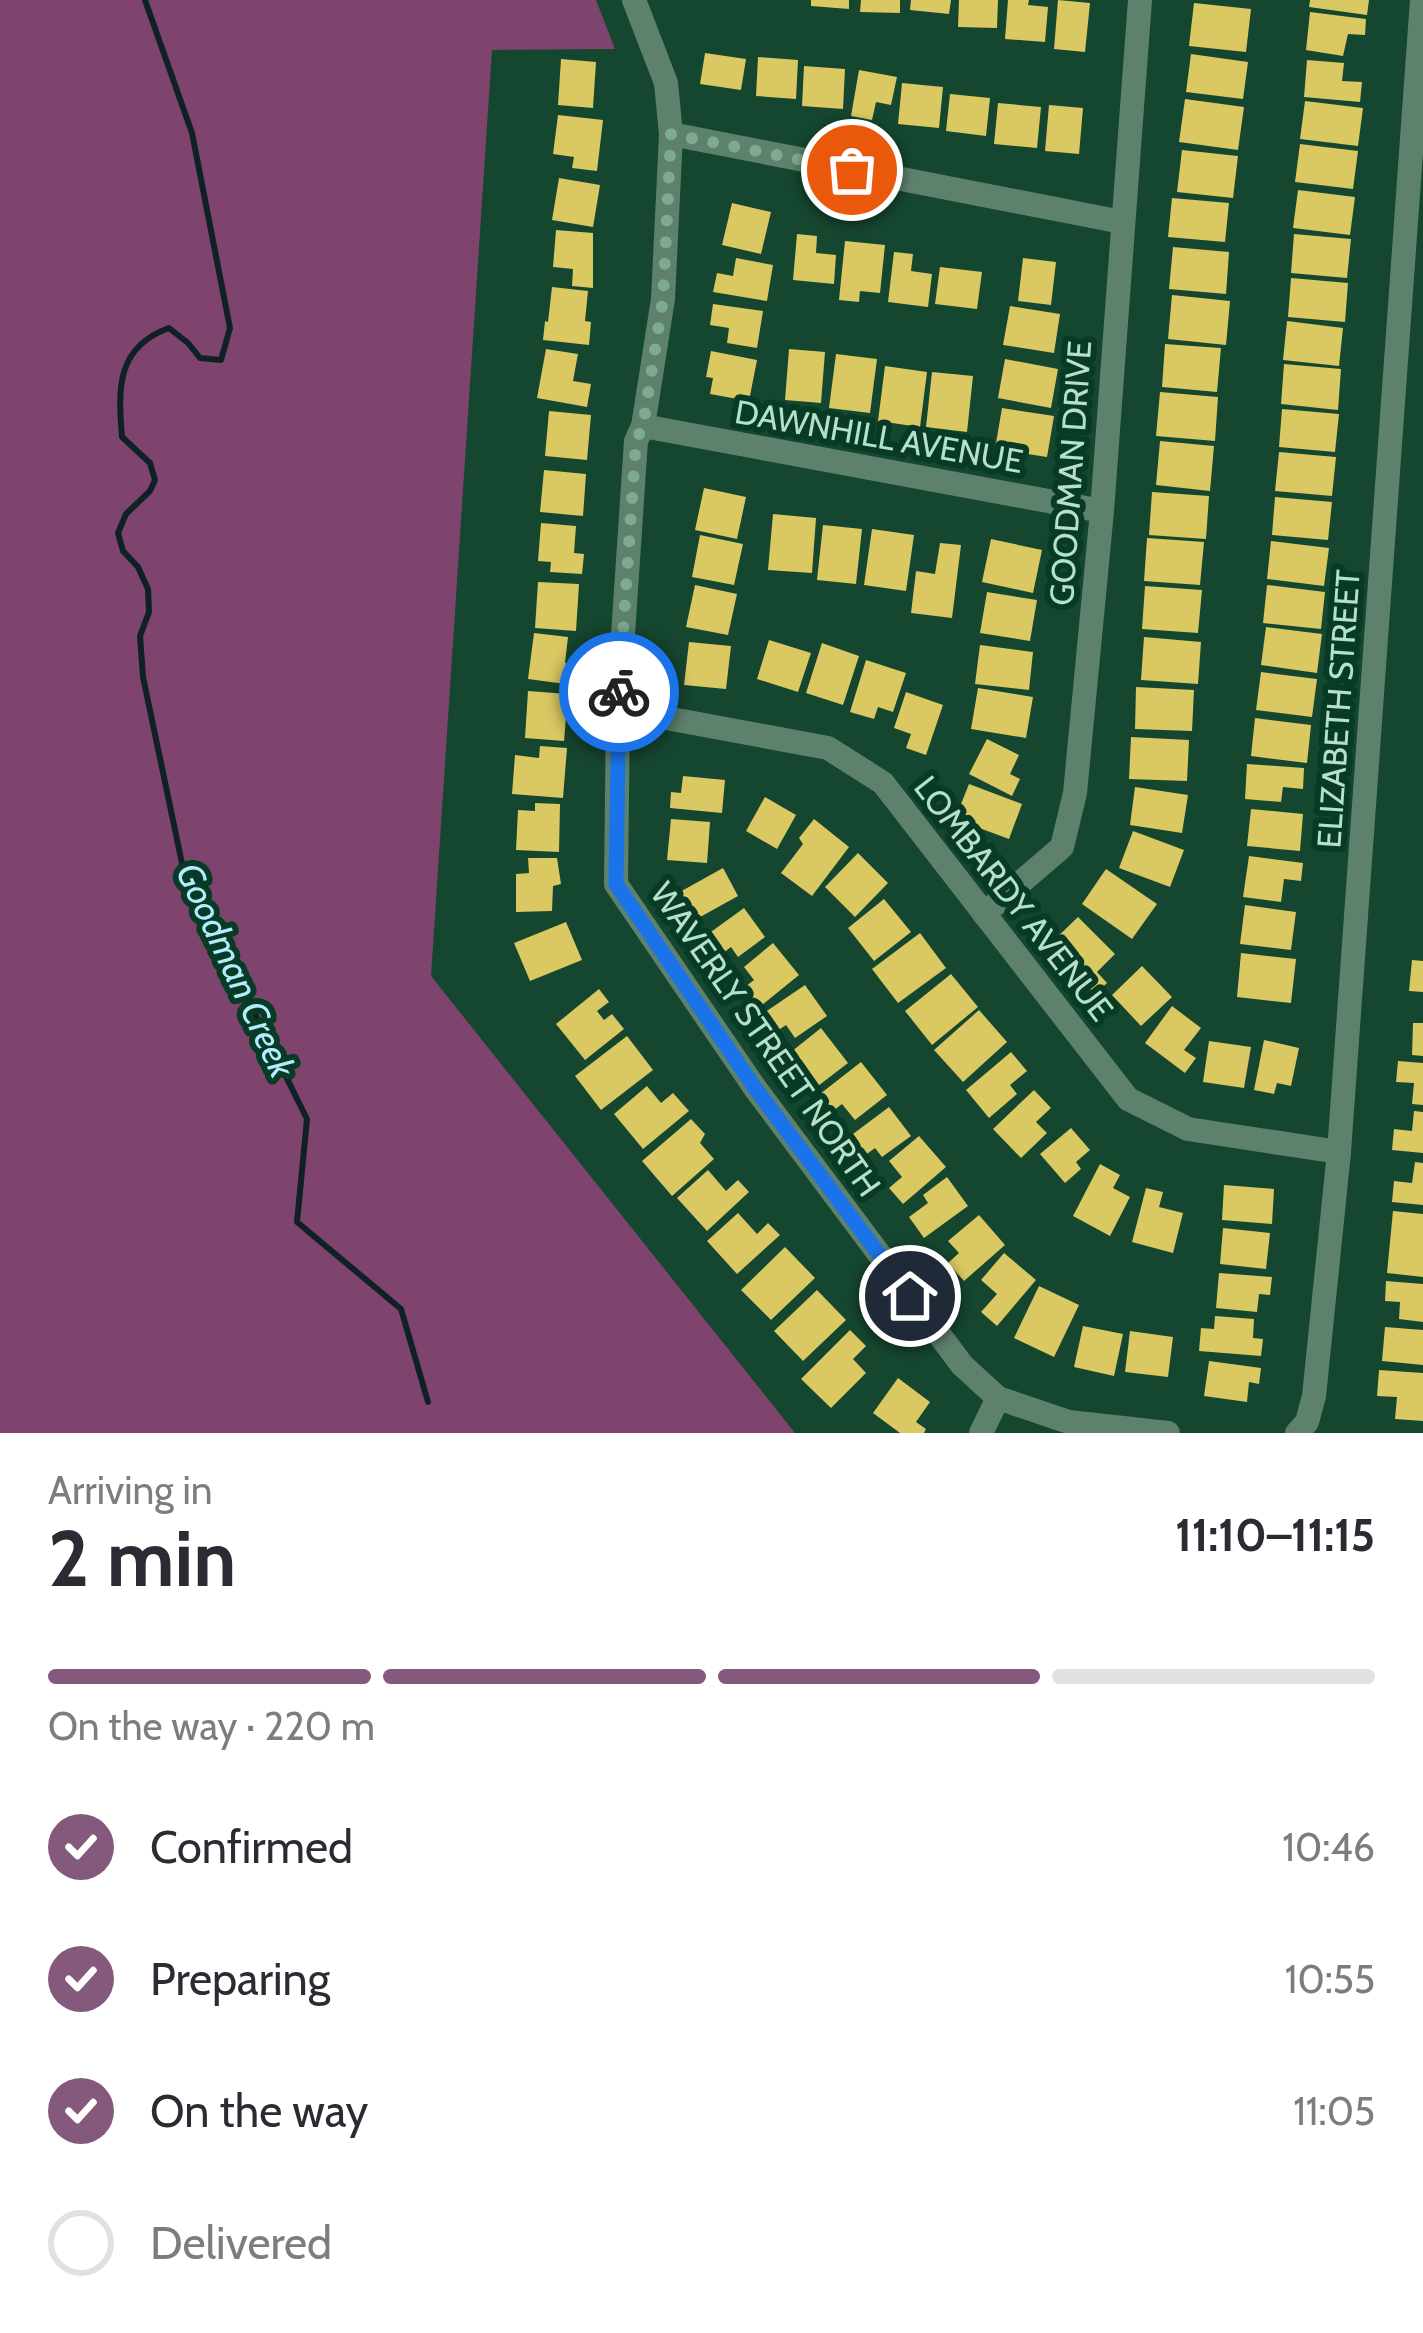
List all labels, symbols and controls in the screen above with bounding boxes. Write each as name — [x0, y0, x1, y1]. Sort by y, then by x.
pin — [801, 119, 903, 221]
icon: bag — [819, 137, 885, 203]
street label: GOODMAN DRIVE — [1041, 339, 1099, 607]
street label: DAWNHILL AVENUE — [732, 391, 1026, 481]
street label: ELIZABETH STREET — [1308, 568, 1368, 850]
courier — [559, 632, 679, 752]
icon: bike — [586, 659, 652, 725]
street label: LOMBARDY AVENUE — [906, 768, 1122, 1028]
water label: Goodman Creek — [167, 856, 306, 1086]
street label: WAVERLY STREET NORTH — [642, 874, 890, 1204]
pin — [859, 1245, 961, 1347]
icon: home — [877, 1263, 943, 1329]
text: Arriving in — [48, 1466, 212, 1514]
text: 11:10–11:15 — [1175, 1508, 1375, 1562]
text: 2 min — [48, 1511, 236, 1606]
text: On the way · 220 m — [48, 1702, 375, 1750]
icon: check — [48, 1814, 114, 1880]
text: Confirmed — [150, 1820, 353, 1874]
text: 10:46 — [1282, 1823, 1375, 1871]
icon: check — [48, 1946, 114, 2012]
text: Preparing — [150, 1952, 330, 2006]
text: 10:55 — [1285, 1955, 1375, 2003]
icon: check — [48, 2078, 114, 2144]
text: On the way — [150, 2084, 368, 2138]
text: 11:05 — [1293, 2087, 1375, 2135]
text: Delivered — [150, 2216, 332, 2270]

